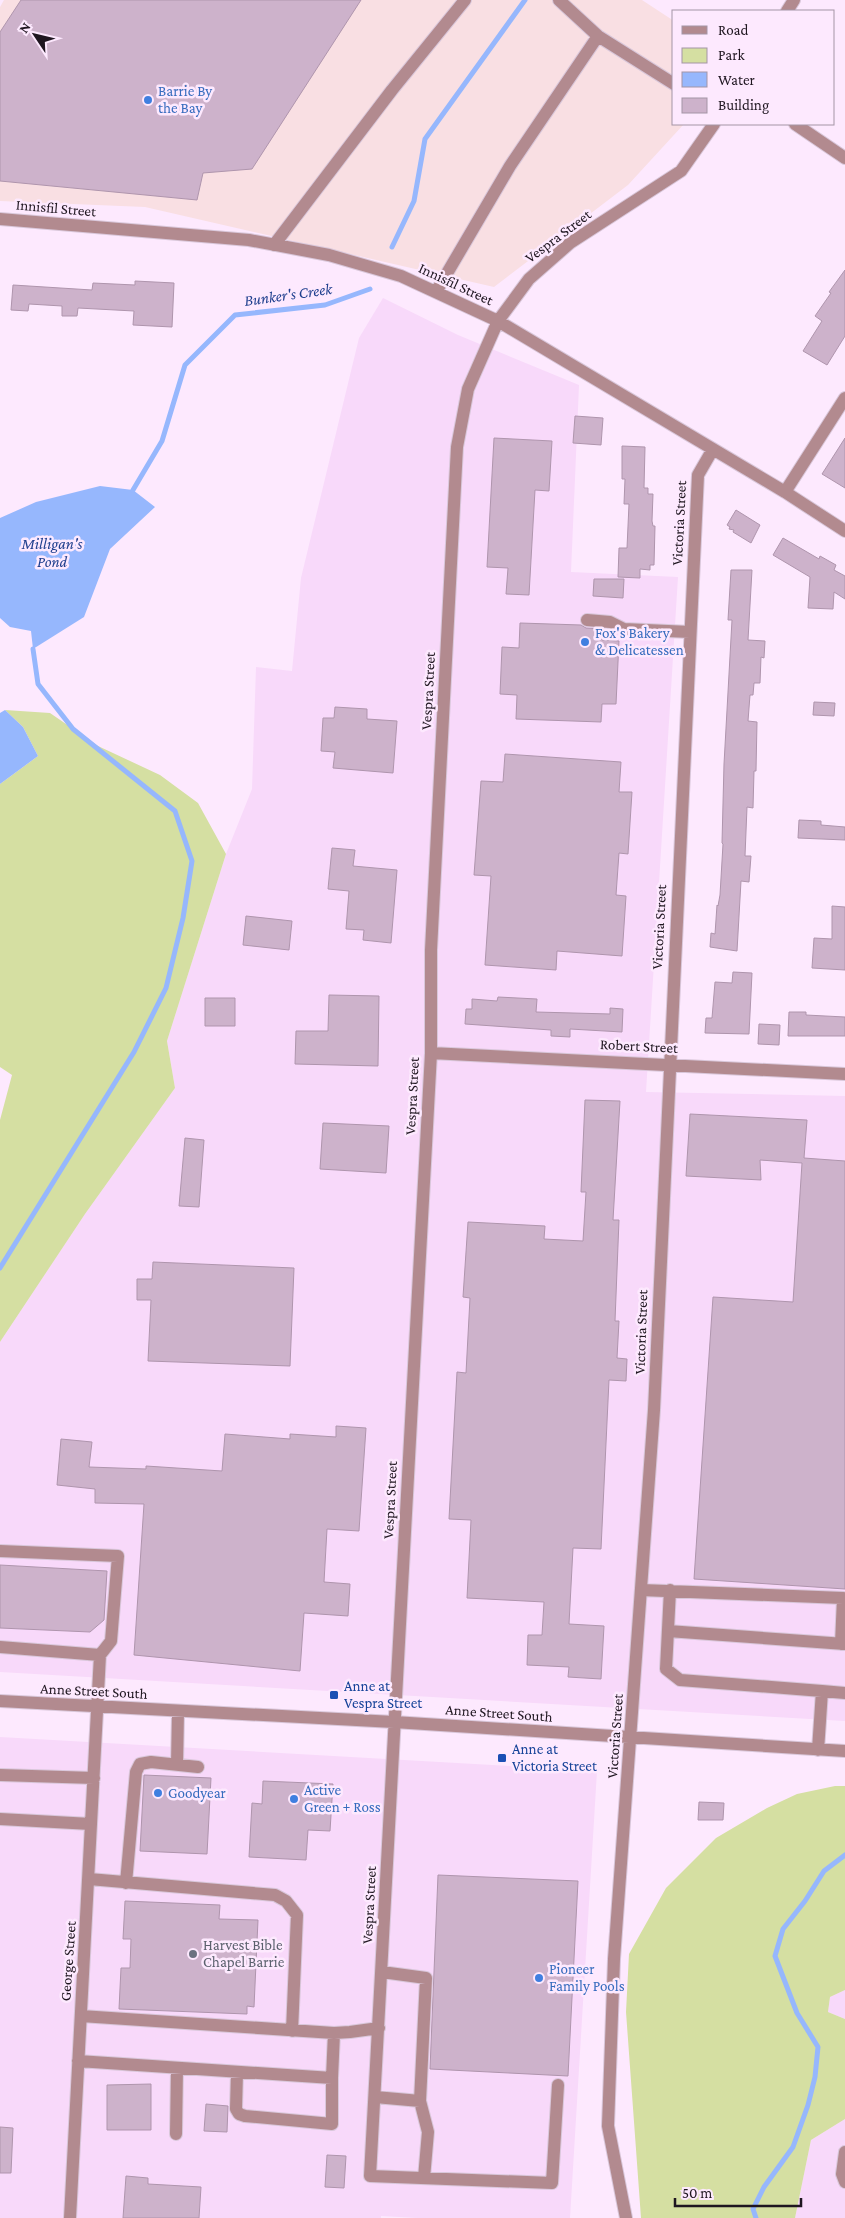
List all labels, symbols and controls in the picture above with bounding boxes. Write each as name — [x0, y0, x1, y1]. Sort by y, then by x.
north arrow — [10, 10, 60, 60]
legend — [672, 10, 835, 125]
text: N — [15, 19, 34, 36]
text: Road — [718, 22, 749, 38]
text: Park — [718, 47, 745, 63]
text: Water — [718, 72, 755, 88]
place label: Barrie By the Bay — [158, 83, 212, 117]
marker: Barrie By the Bay — [142, 94, 154, 106]
text: Building — [718, 97, 769, 114]
street label: Innisfil Street — [15, 197, 98, 220]
street label: Vespra Street — [522, 205, 595, 267]
street label: Innisfil Street — [416, 260, 497, 309]
water label: Bunker's Creek — [243, 280, 334, 309]
street label: Victoria Street — [669, 479, 689, 566]
water label: Milligan's Pond — [21, 535, 83, 570]
place label: Fox's Bakery & Delicatessen — [595, 625, 684, 658]
marker: Fox's Bakery & Delicatessen — [579, 636, 591, 648]
street label: Vespra Street — [418, 651, 439, 731]
street label: Victoria Street — [649, 883, 669, 970]
street label: Robert Street — [600, 1036, 679, 1056]
street label: Vespra Street — [402, 1056, 423, 1136]
street label: Victoria Street — [632, 1288, 651, 1375]
street label: Vespra Street — [380, 1460, 401, 1540]
place label: Anne at Vespra Street — [344, 1678, 423, 1712]
street label: Anne Street South — [40, 1680, 148, 1702]
marker: Anne at Vespra Street — [328, 1689, 340, 1701]
street label: Victoria Street — [604, 1692, 626, 1779]
street label: Anne Street South — [445, 1701, 553, 1725]
place label: Anne at Victoria Street — [512, 1741, 598, 1774]
marker: Anne at Victoria Street — [496, 1752, 508, 1764]
place label: Active Green + Ross — [304, 1782, 381, 1815]
place label: Goodyear — [168, 1785, 227, 1802]
marker: Goodyear — [152, 1787, 164, 1799]
marker: Active Green + Ross — [288, 1793, 300, 1805]
street label: Vespra Street — [359, 1865, 380, 1945]
street label: George Street — [57, 1919, 80, 2002]
place label: Harvest Bible Chapel Barrie — [203, 1937, 285, 1971]
marker: Harvest Bible Chapel Barrie — [187, 1948, 199, 1960]
place label: Pioneer Family Pools — [549, 1961, 625, 1995]
marker: Pioneer Family Pools — [533, 1972, 545, 1984]
scale bar — [675, 2176, 801, 2208]
text: 50 m — [682, 2185, 712, 2201]

